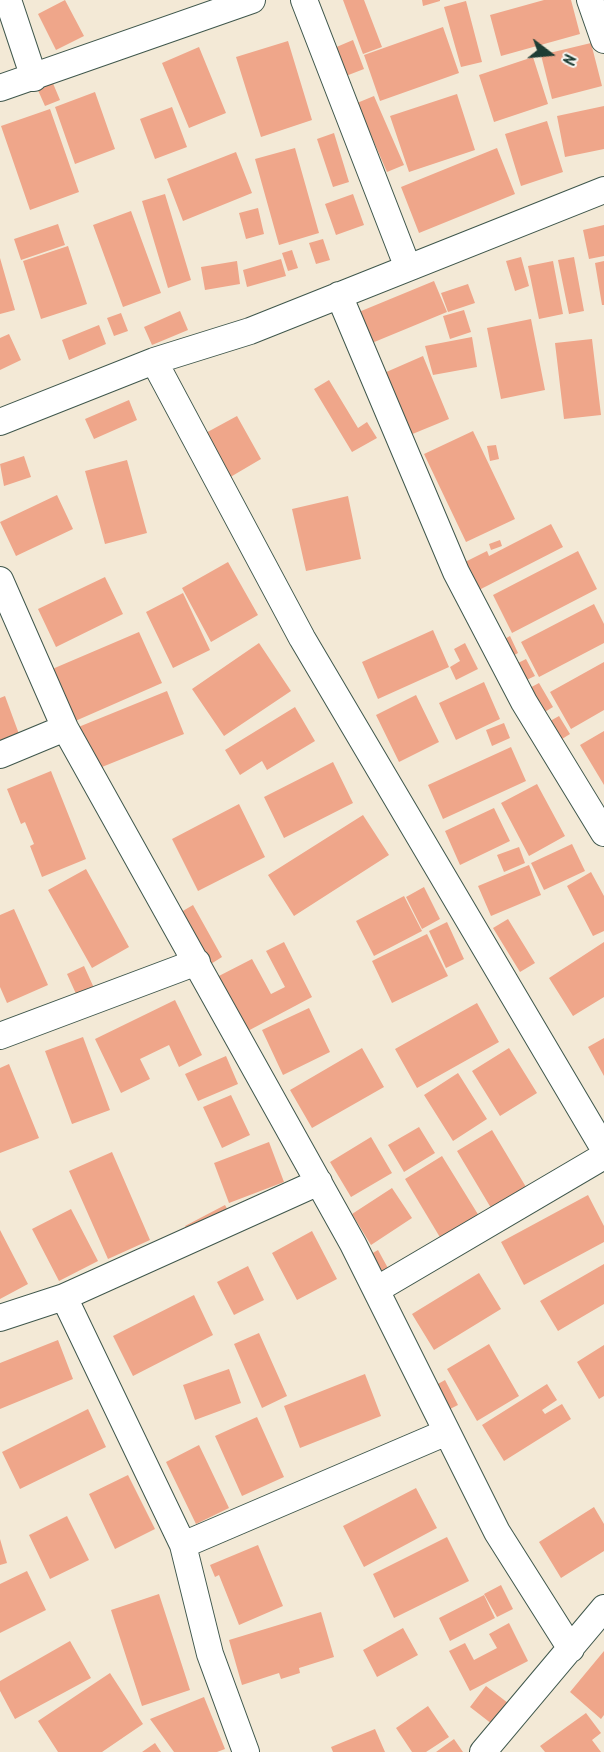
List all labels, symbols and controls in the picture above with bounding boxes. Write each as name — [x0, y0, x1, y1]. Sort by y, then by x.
north arrow — [520, 24, 580, 84]
text: N — [554, 51, 581, 67]

